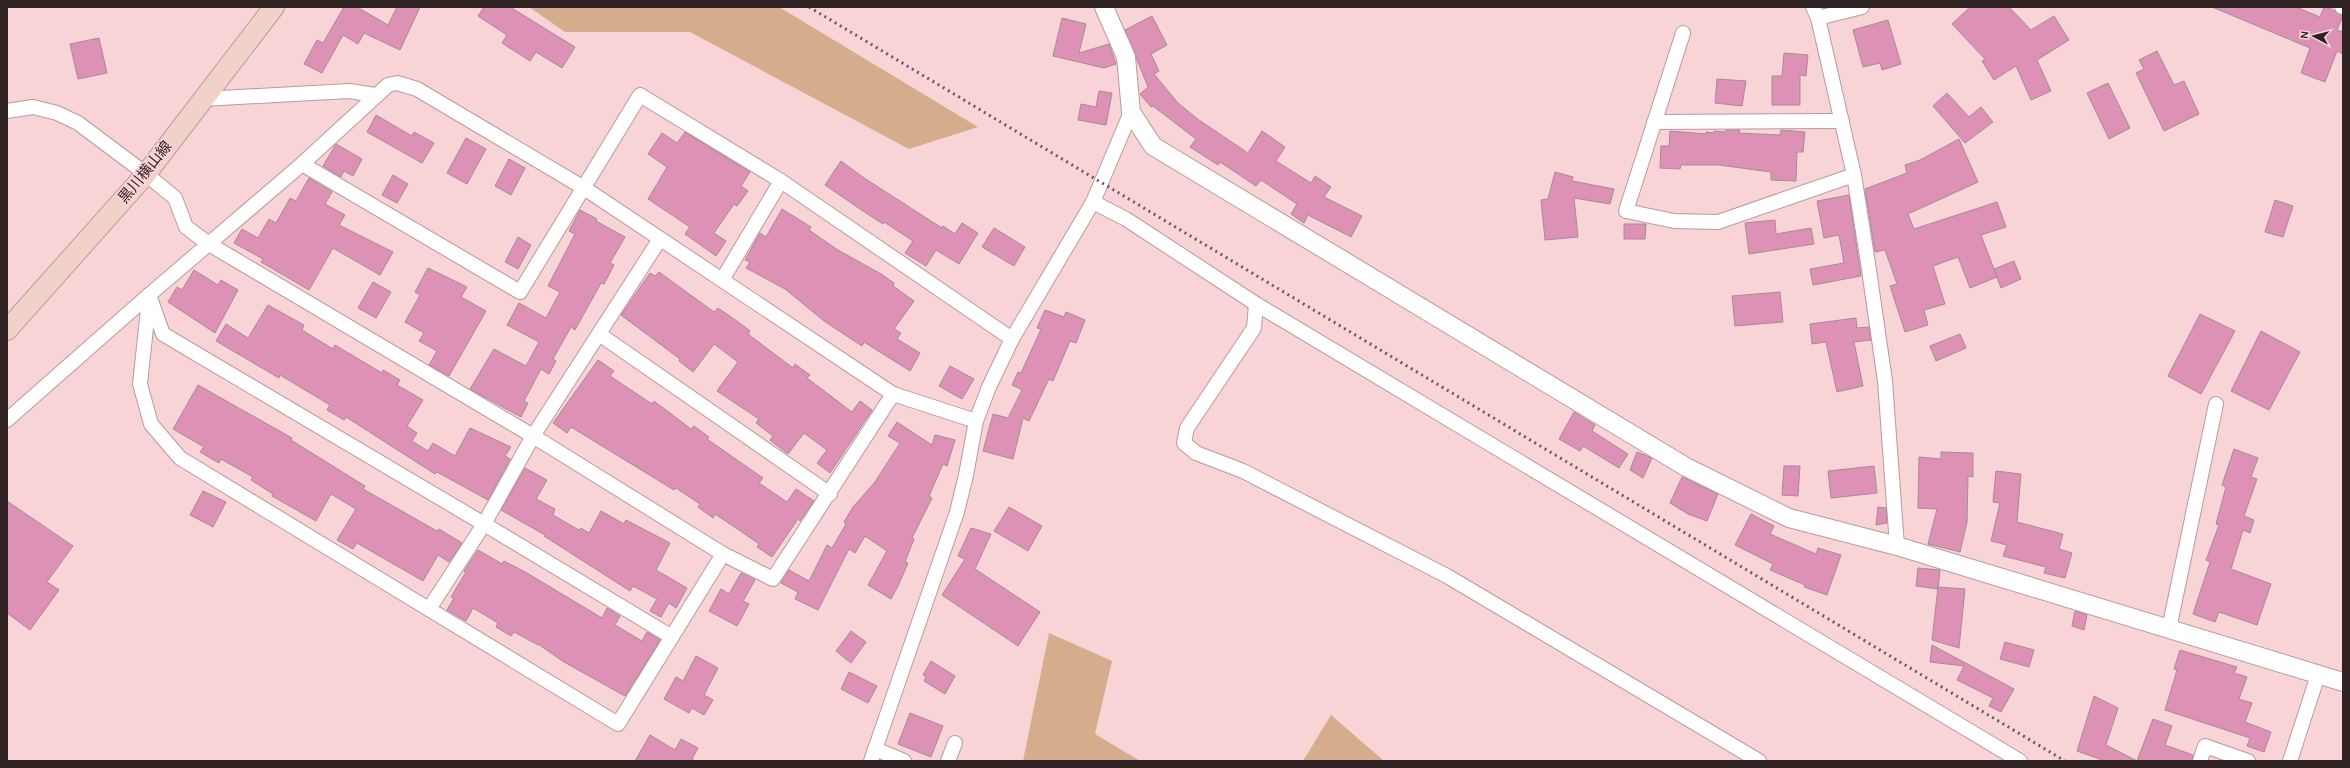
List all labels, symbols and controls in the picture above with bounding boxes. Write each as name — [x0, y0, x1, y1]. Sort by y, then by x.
north arrow — [2294, 16, 2334, 56]
text: N — [2298, 30, 2312, 40]
street label: 黒川横山線 — [114, 137, 176, 207]

